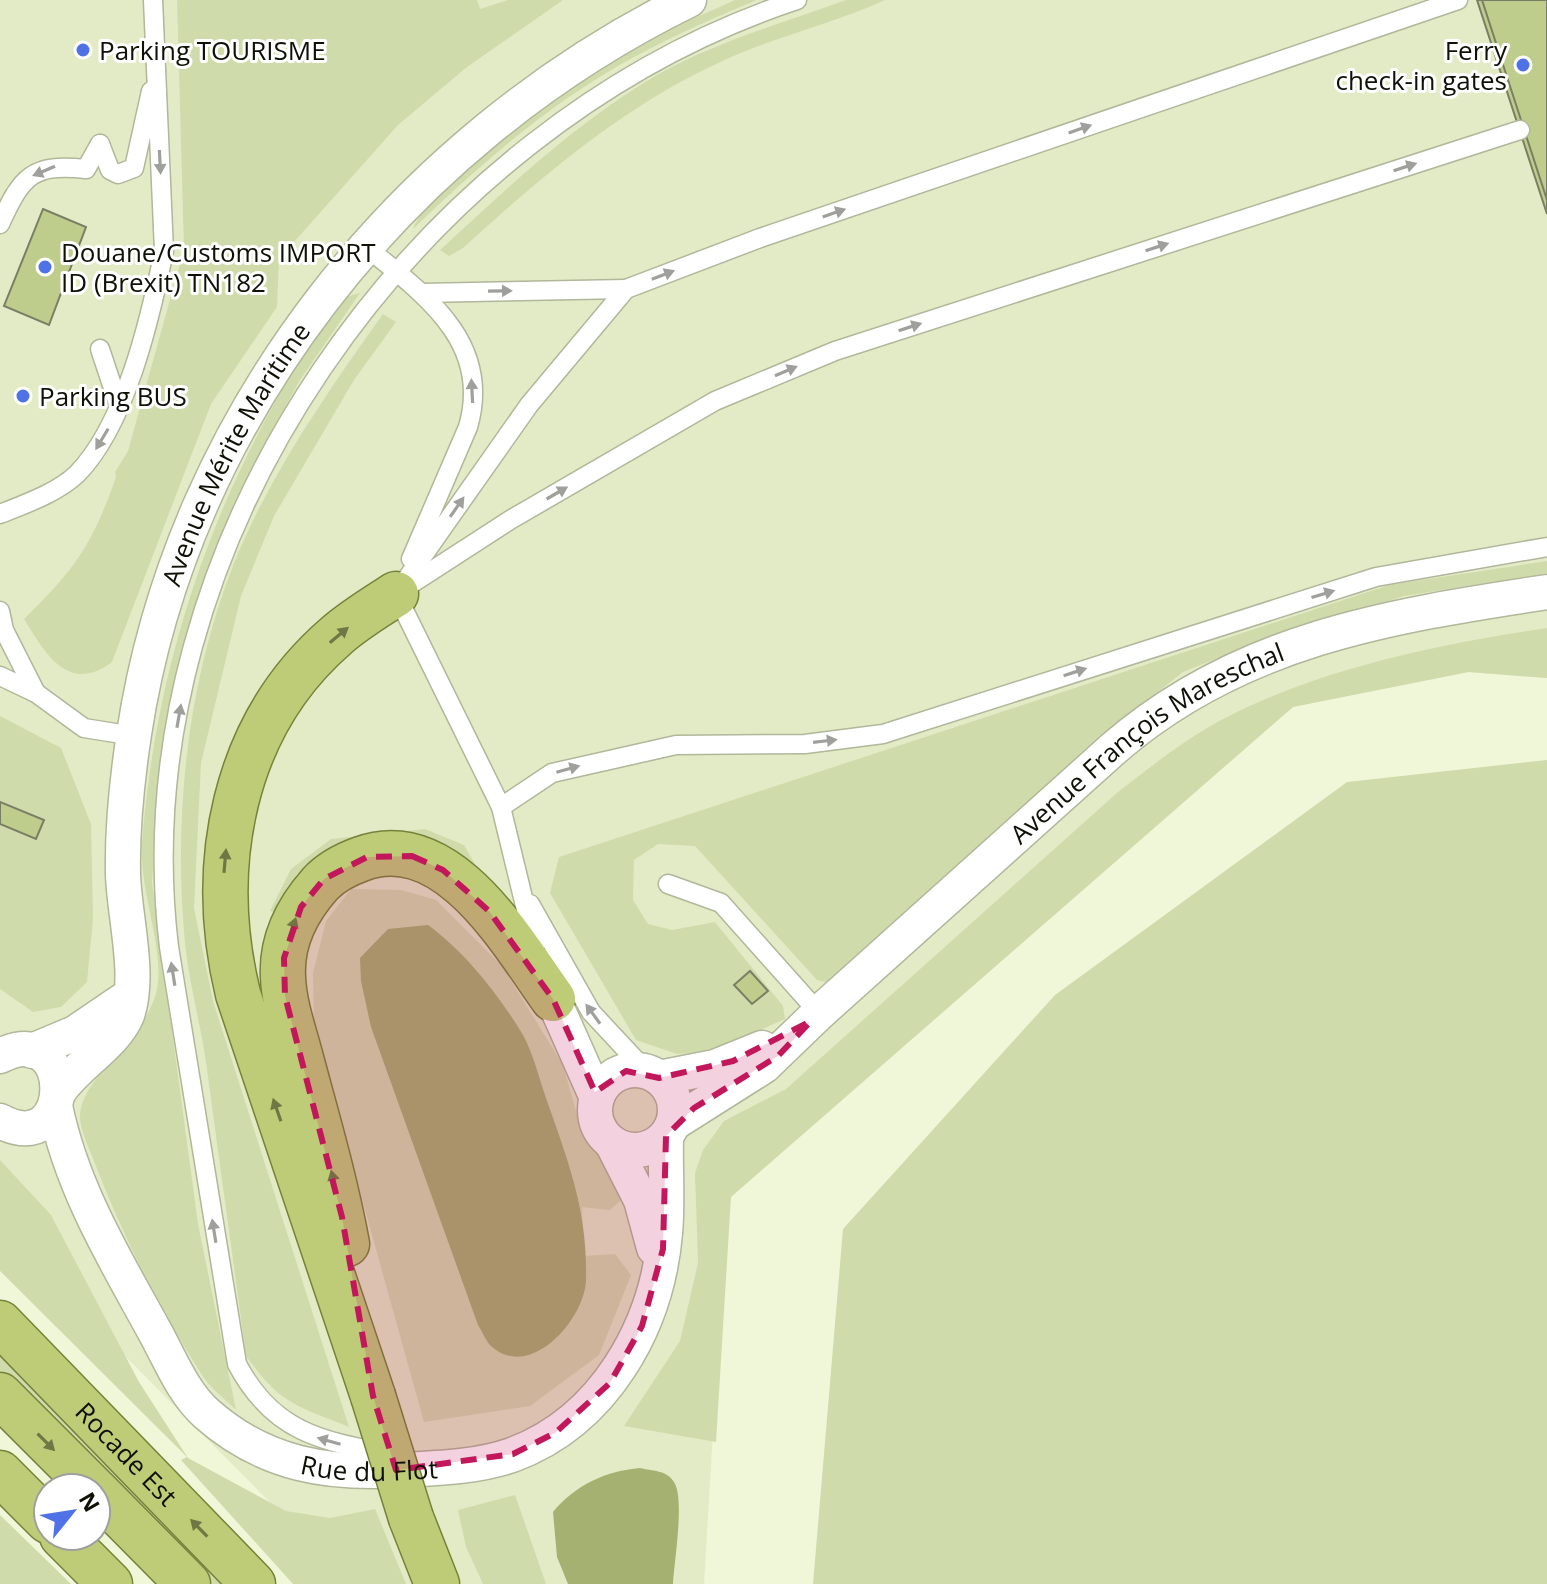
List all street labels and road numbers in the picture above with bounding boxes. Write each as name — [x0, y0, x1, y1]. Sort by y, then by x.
street label: Avenue Mérite Maritime — [153, 315, 318, 590]
street label: Avenue François Mareschal — [1002, 633, 1289, 851]
street label: Rocade Est — [68, 1394, 186, 1514]
street label: Rue du Flot — [298, 1446, 439, 1489]

